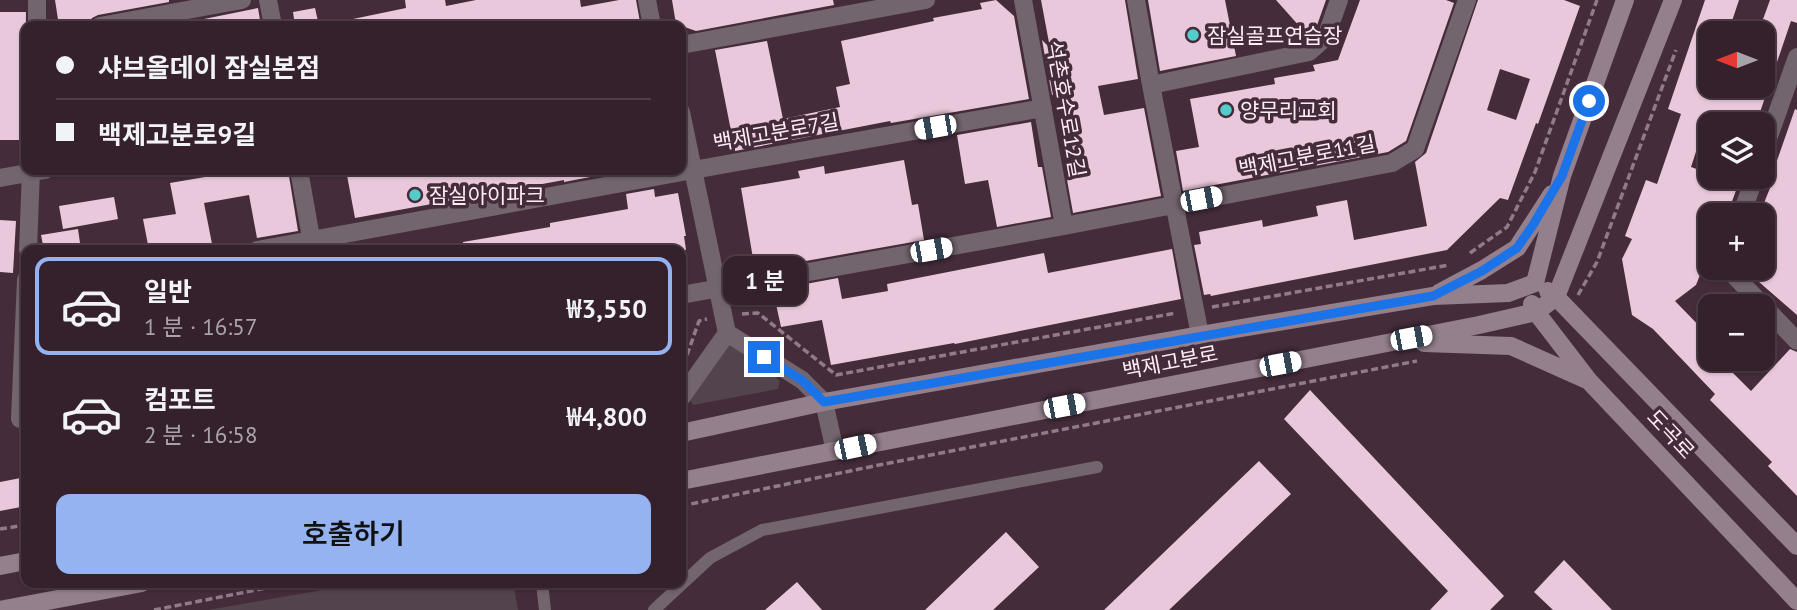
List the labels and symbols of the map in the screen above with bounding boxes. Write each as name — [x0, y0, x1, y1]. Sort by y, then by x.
north arrow — [1698, 21, 1774, 98]
place label: 잠실골프연습장 — [1207, 22, 1342, 49]
marker: 잠실골프연습장 — [1185, 27, 1201, 43]
street label: 석촌호수로12길 — [1041, 38, 1091, 180]
route start — [1573, 85, 1605, 117]
place label: 양무리교회 — [1240, 97, 1337, 124]
marker: 양무리교회 — [1218, 102, 1234, 118]
street label: 백제고분로7길 — [711, 108, 841, 156]
car — [913, 113, 958, 141]
street label: 백제고분로11길 — [1236, 130, 1378, 182]
place label: 잠실아이파크 — [429, 182, 545, 209]
car — [1179, 185, 1224, 213]
marker: 잠실아이파크 — [407, 187, 423, 203]
car — [909, 236, 954, 264]
callout: 1 분 — [722, 256, 806, 304]
car — [1389, 324, 1434, 352]
street label: 백제고분로 — [1120, 340, 1220, 384]
route end — [748, 341, 780, 373]
car — [1258, 350, 1303, 378]
car — [1042, 392, 1087, 420]
street label: 도곡로 — [1641, 404, 1701, 464]
car — [833, 432, 878, 462]

